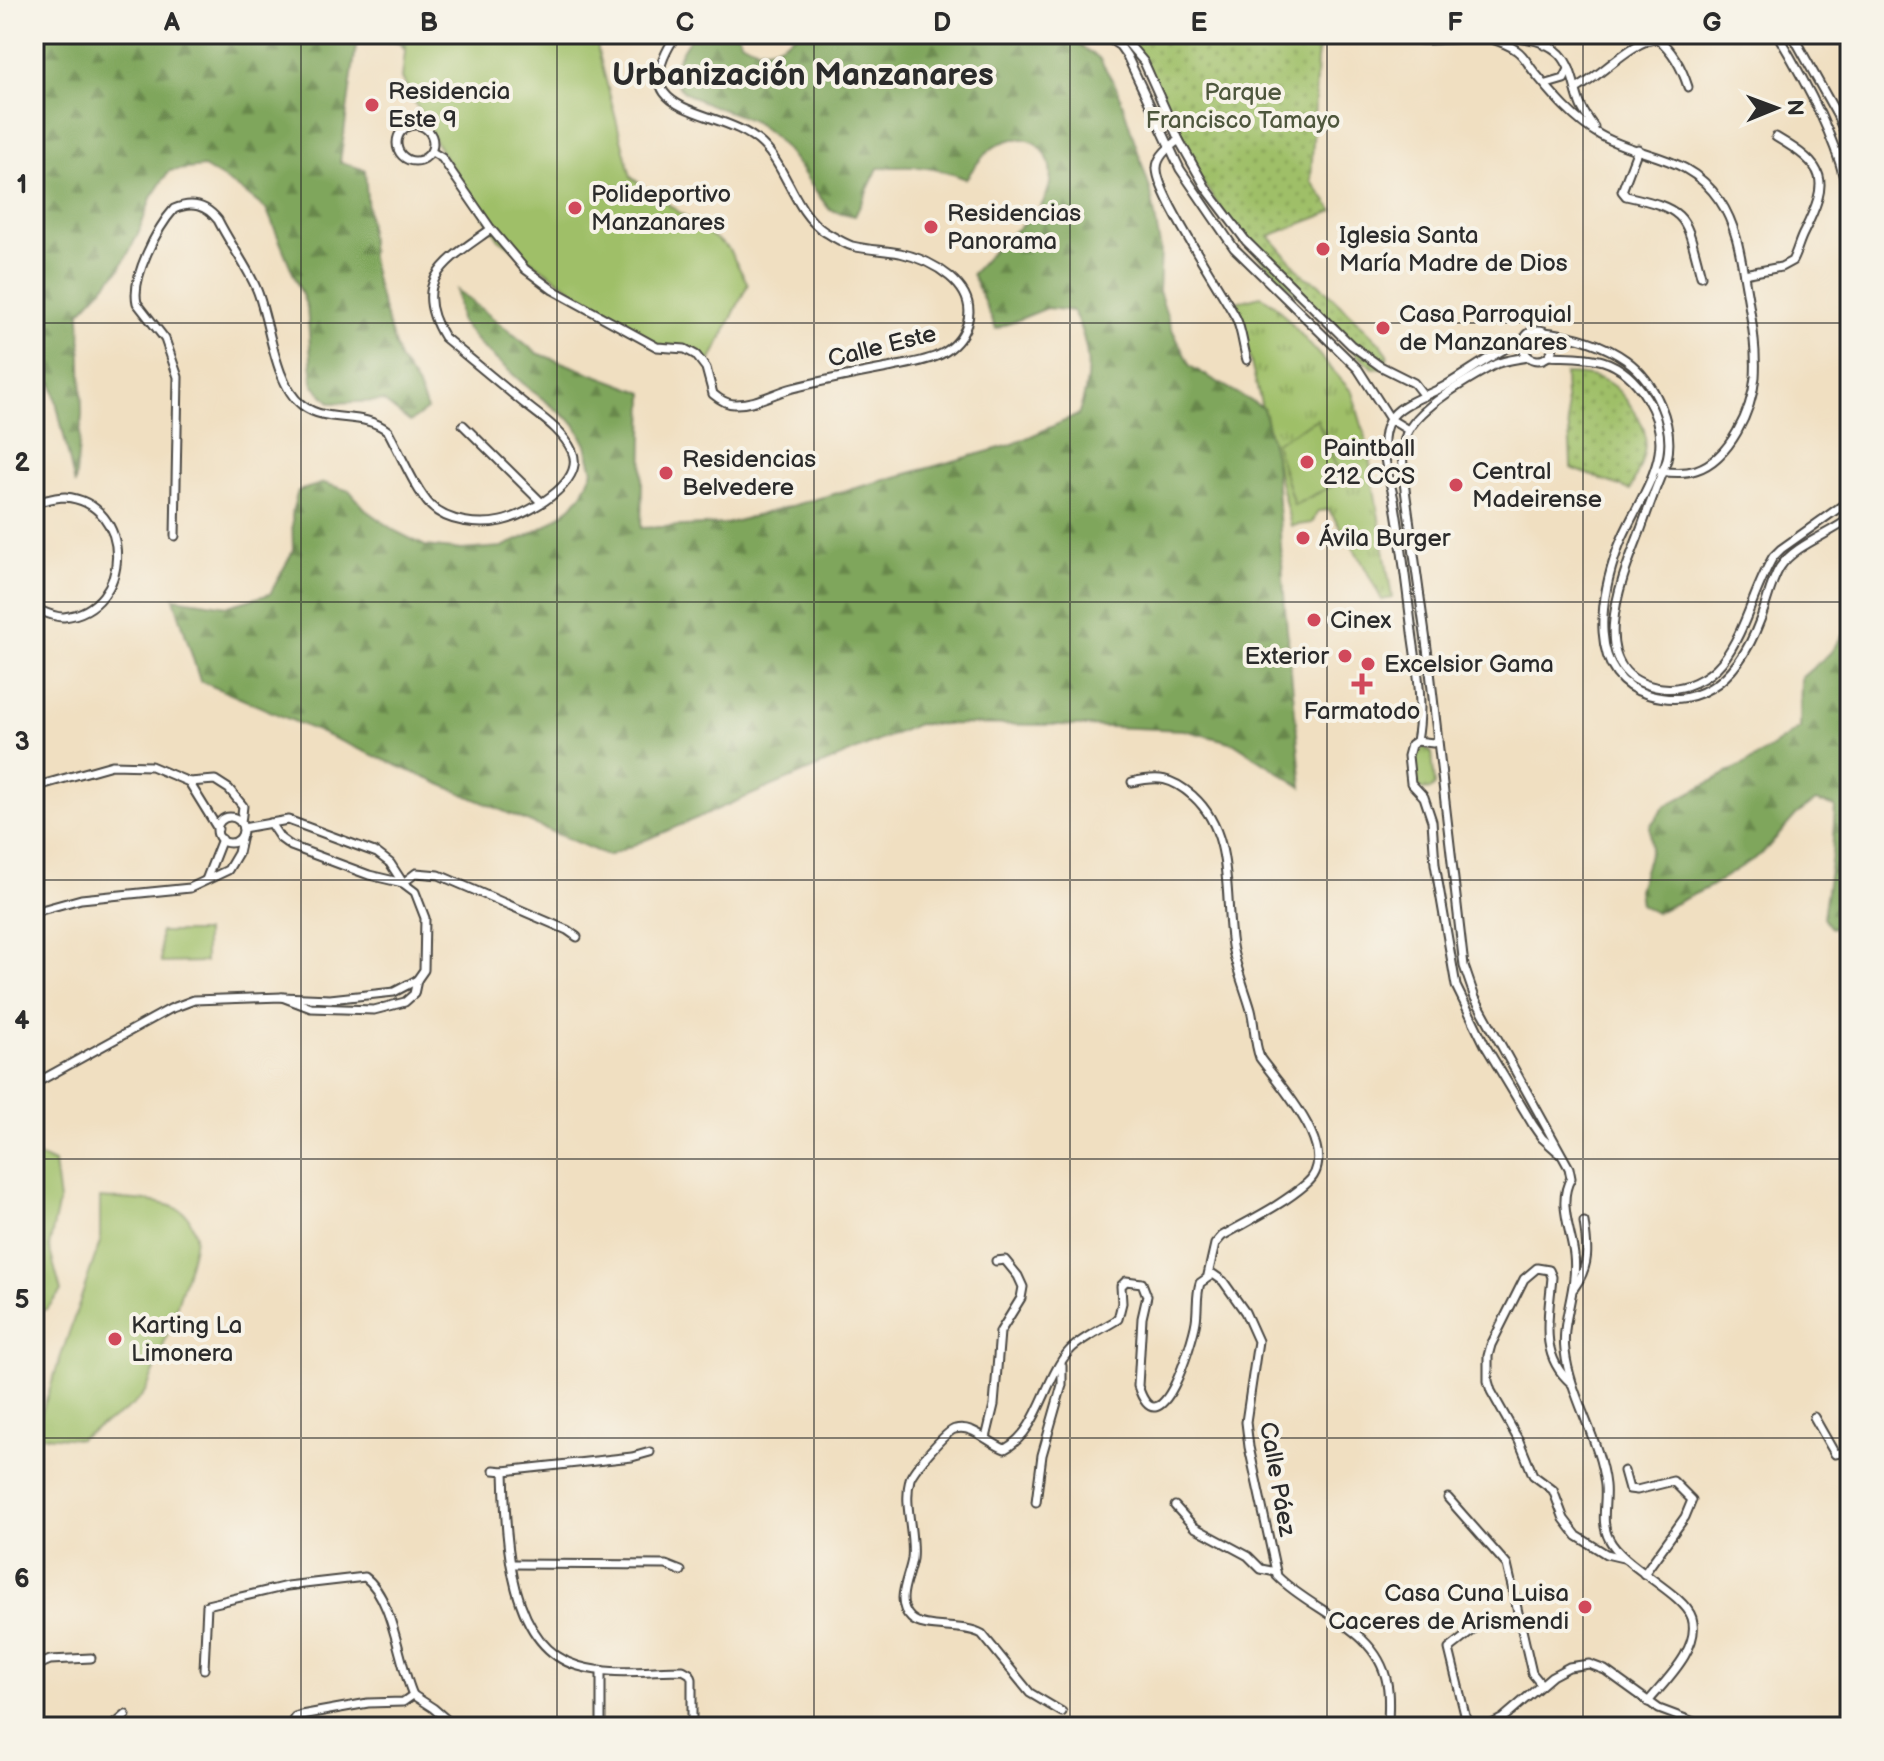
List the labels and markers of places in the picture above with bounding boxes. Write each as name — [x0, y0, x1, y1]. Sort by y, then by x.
place label: Residencia Este 9 — [388, 77, 510, 134]
marker: Residencia Este 9 — [363, 96, 381, 114]
place label: Polideportivo Manzanares — [591, 180, 731, 237]
marker: Polideportivo Manzanares — [566, 199, 584, 217]
place label: Residencias Panorama — [947, 199, 1081, 256]
marker: Residencias Panorama — [922, 218, 940, 236]
place label: Iglesia Santa María Madre de Dios — [1339, 221, 1568, 278]
marker: Iglesia Santa María Madre de Dios — [1314, 240, 1332, 258]
place label: Casa Parroquial de Manzanares — [1399, 300, 1572, 357]
marker: Casa Parroquial de Manzanares — [1374, 319, 1392, 337]
place label: Paintball 212 CCS — [1323, 434, 1415, 491]
place label: Residencias Belvedere — [682, 445, 816, 502]
marker: Paintball 212 CCS — [1298, 453, 1316, 471]
place label: Central Madeirense — [1472, 457, 1602, 514]
marker: Residencias Belvedere — [657, 464, 675, 482]
marker: Central Madeirense — [1447, 476, 1465, 494]
place label: Ávila Burger — [1319, 523, 1451, 553]
marker: Ávila Burger — [1294, 529, 1312, 547]
place label: Cinex — [1330, 606, 1391, 635]
marker: Cinex — [1305, 611, 1323, 629]
place label: Exterior — [1244, 642, 1329, 671]
marker: Exterior — [1336, 647, 1354, 665]
place label: Excelsior Gama — [1384, 650, 1554, 679]
marker: Excelsior Gama — [1359, 655, 1377, 673]
marker: Farmatodo — [1353, 675, 1371, 693]
place label: Farmatodo — [1304, 697, 1420, 726]
place label: Karting La Limonera — [131, 1311, 242, 1368]
marker: Karting La Limonera — [106, 1330, 124, 1348]
place label: Casa Cuna Luisa Caceres de Arismendi — [1328, 1579, 1569, 1636]
marker: Casa Cuna Luisa Caceres de Arismendi — [1576, 1598, 1594, 1616]

